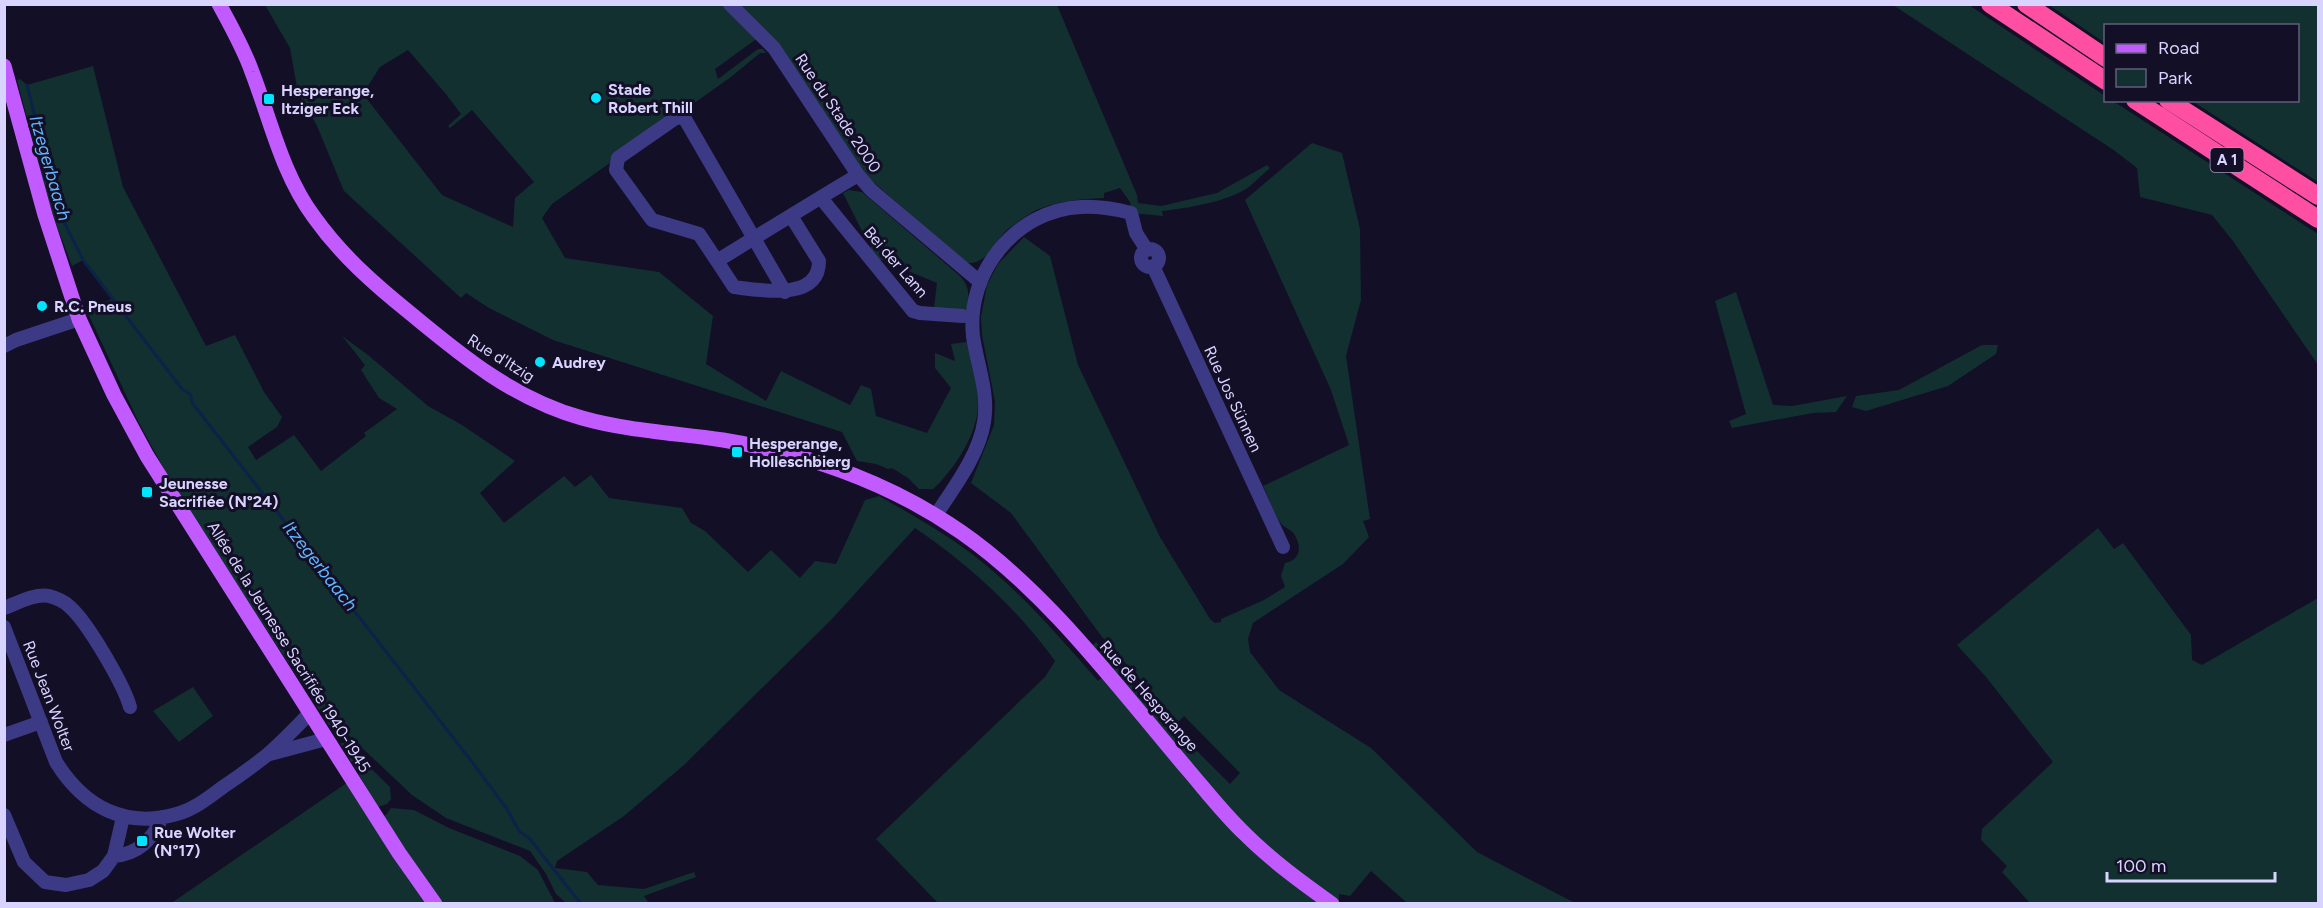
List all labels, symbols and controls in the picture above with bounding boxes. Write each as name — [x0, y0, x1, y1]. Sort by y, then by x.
legend — [2104, 24, 2299, 102]
text: Road — [2158, 37, 2199, 59]
street label: Rue du Stade 2000 — [791, 50, 885, 176]
text: Park — [2158, 67, 2193, 89]
place label: Stade Robert Thill — [608, 80, 693, 117]
place label: Hesperange, Itziger Eck — [281, 81, 374, 118]
marker: Stade Robert Thill — [589, 91, 603, 105]
marker: Hesperange, Itziger Eck — [262, 92, 276, 106]
water label: Itzegerbaach — [24, 113, 76, 223]
road number: A 1 — [2210, 148, 2244, 172]
street label: Bei der Lann — [860, 223, 932, 301]
place label: R.C. Pneus — [54, 297, 132, 316]
marker: R.C. Pneus — [35, 299, 49, 313]
street label: Rue d'Itzig — [464, 330, 538, 386]
street label: Rue Jos Sünnen — [1200, 343, 1266, 455]
place label: Audrey — [552, 353, 607, 372]
marker: Audrey — [533, 355, 547, 369]
place label: Hesperange, Holleschbierg — [749, 434, 851, 471]
marker: Hesperange, Holleschbierg — [730, 445, 744, 459]
place label: Jeunesse Sacrifiée (N°24) — [159, 474, 278, 511]
marker: Jeunesse Sacrifiée (N°24) — [140, 485, 154, 499]
water label: Itzegerbaach — [278, 516, 362, 616]
street label: Allée de la Jeunesse Sacrifiée 1940-1945 — [203, 518, 375, 776]
street label: Rue de Hesperange — [1096, 637, 1202, 756]
street label: Rue Jean Wolter — [19, 638, 79, 755]
place label: Rue Wolter (N°17) — [154, 823, 236, 860]
marker: Rue Wolter (N°17) — [135, 834, 149, 848]
scale bar — [2107, 845, 2275, 883]
text: 100 m — [2116, 855, 2166, 877]

